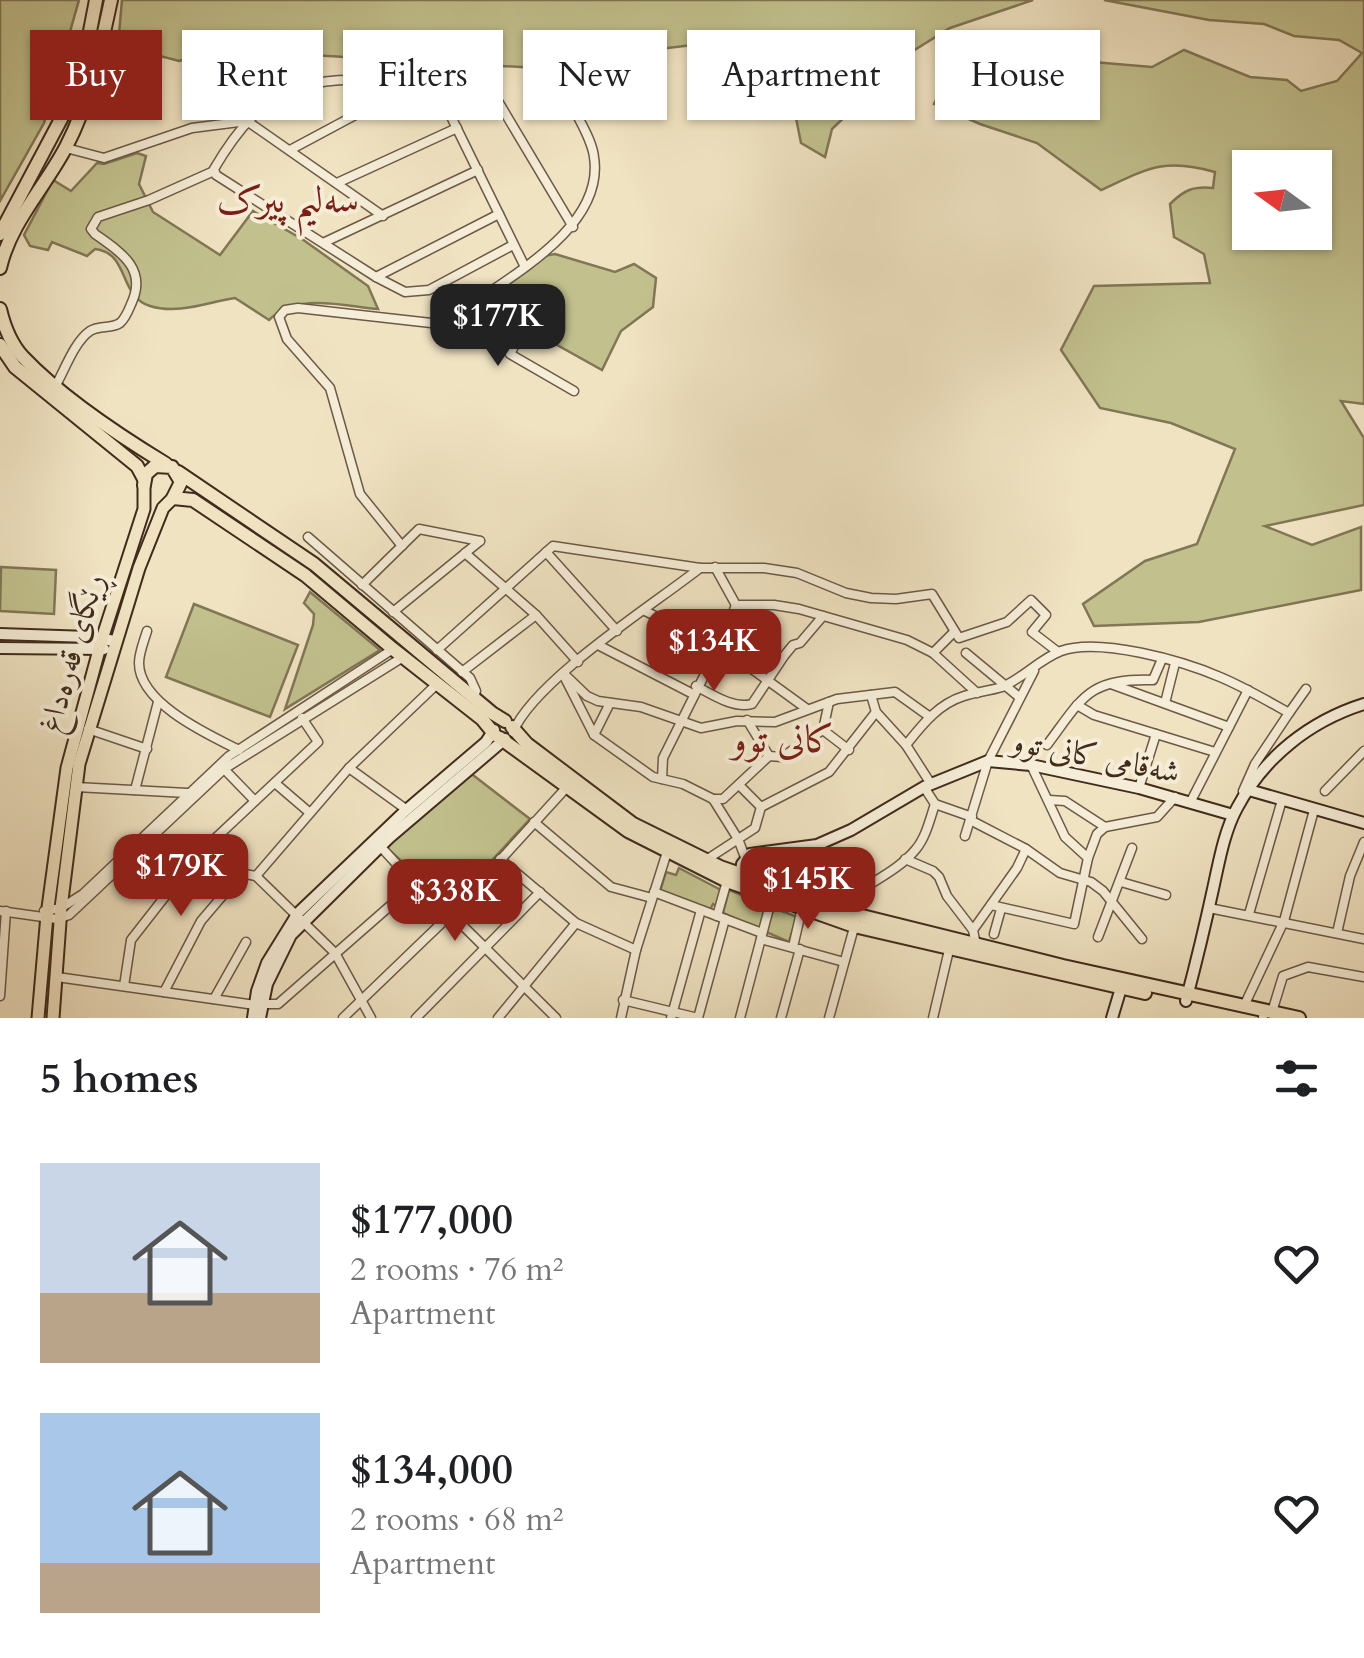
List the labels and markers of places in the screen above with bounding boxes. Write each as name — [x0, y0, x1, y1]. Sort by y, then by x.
pin: $177K — [428, 284, 568, 369]
pin: $134K — [644, 609, 784, 694]
pin: $179K — [111, 834, 251, 919]
pin: $145K — [738, 847, 878, 932]
pin: $338K — [385, 859, 525, 944]

